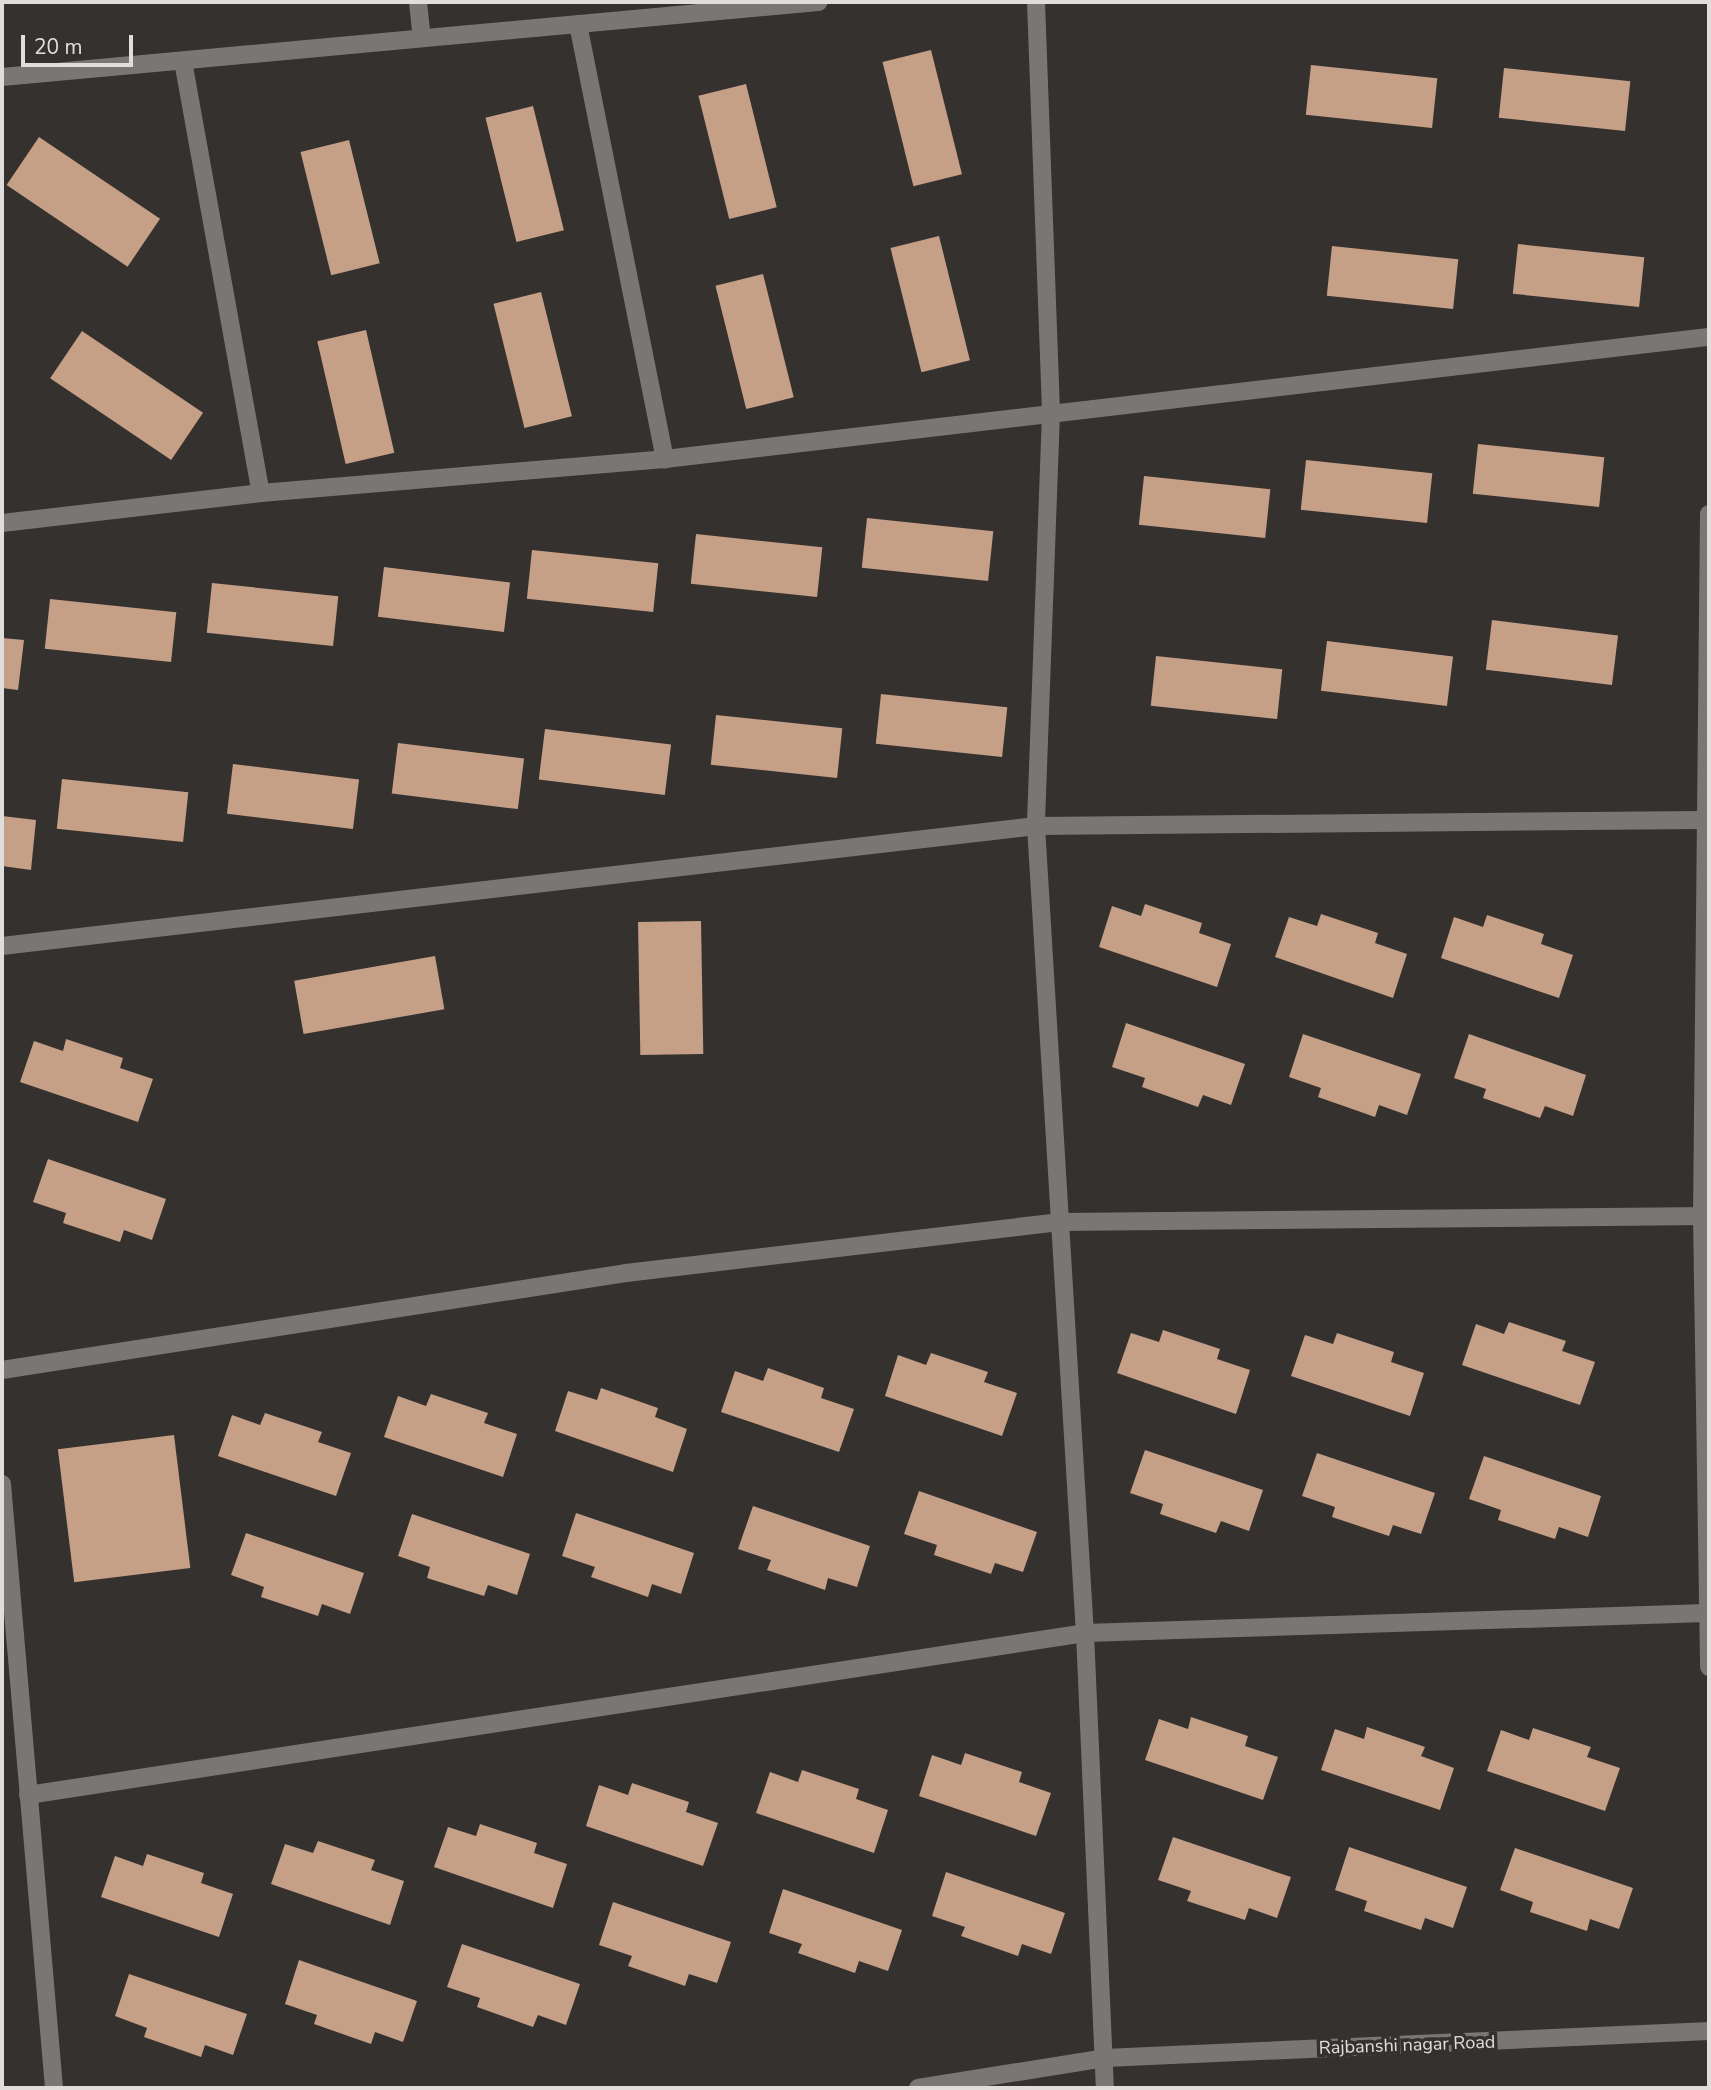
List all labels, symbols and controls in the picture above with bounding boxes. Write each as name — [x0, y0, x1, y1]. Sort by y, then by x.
scale bar — [24, 21, 136, 65]
text: 20 m — [34, 33, 83, 61]
street label: Rajbanshi nagar Road — [1318, 2031, 1496, 2059]

